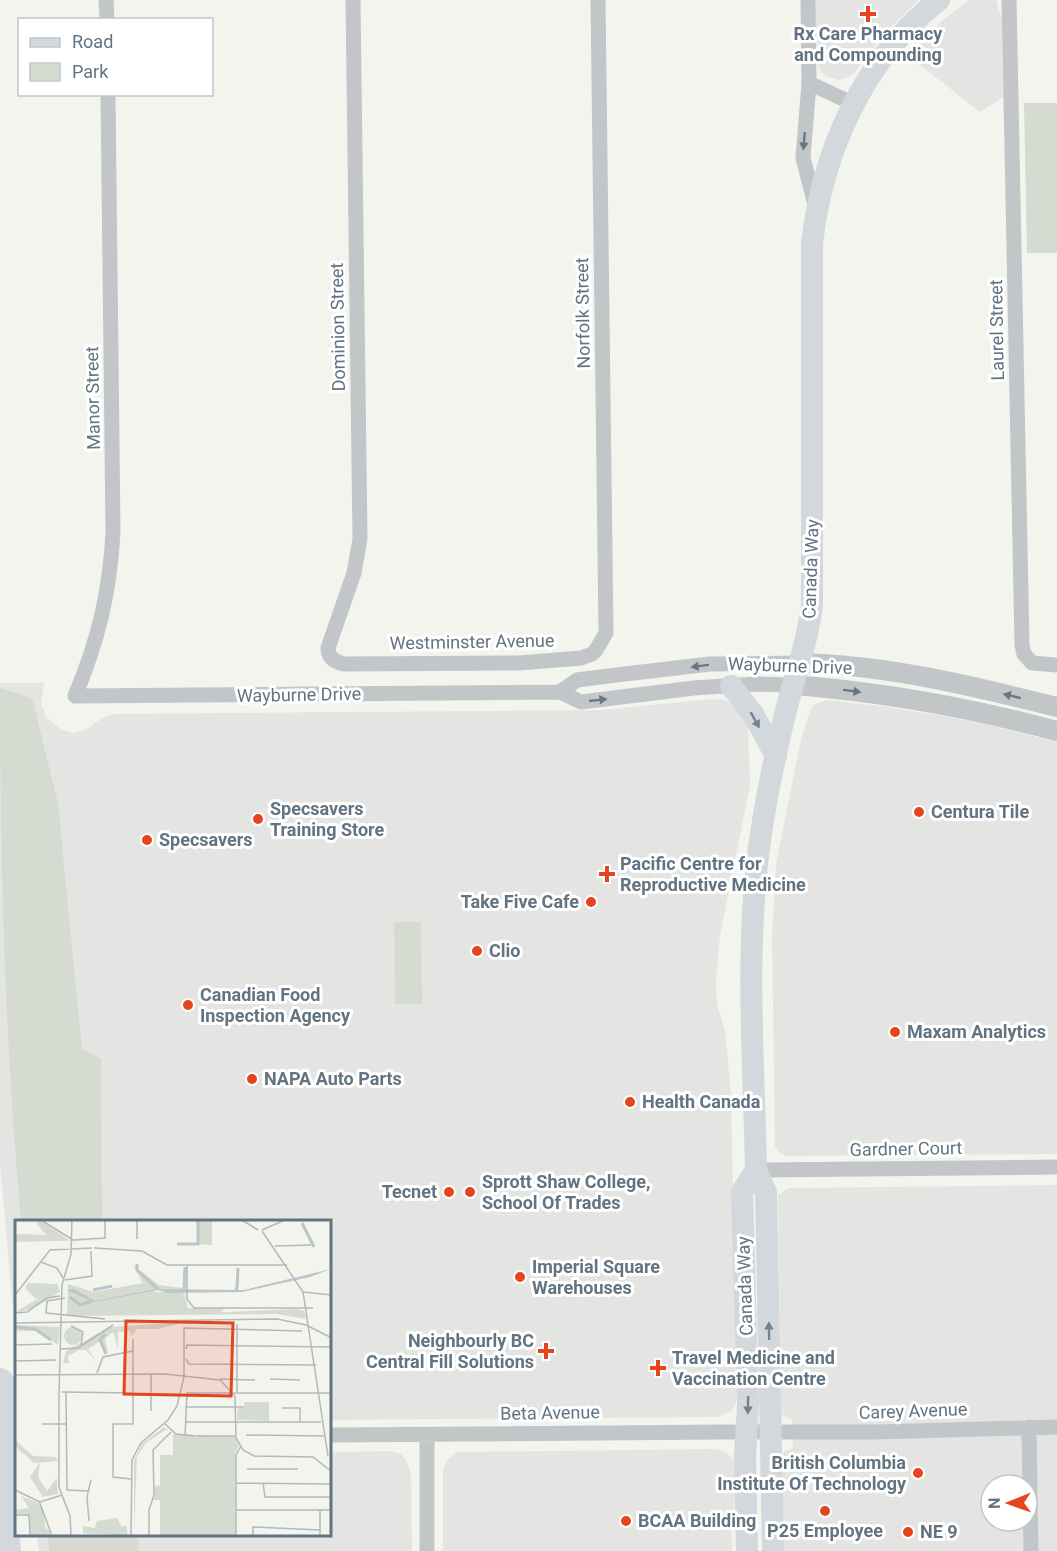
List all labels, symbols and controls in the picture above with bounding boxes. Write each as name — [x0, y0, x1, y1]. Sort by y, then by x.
marker: Rx Care Pharmacy and Compounding — [861, 7, 875, 21]
legend — [18, 18, 213, 96]
place label: Rx Care Pharmacy and Compounding — [794, 23, 943, 65]
text: Road — [72, 31, 113, 52]
text: Park — [72, 61, 109, 82]
one-way arrow — [800, 132, 809, 151]
street label: Norfolk Street — [571, 257, 594, 369]
street label: Dominion Street — [326, 262, 349, 392]
street label: Laurel Street — [985, 279, 1008, 381]
street label: Manor Street — [81, 346, 104, 450]
street label: Canada Way — [798, 518, 823, 619]
street label: Westminster Avenue — [389, 630, 554, 653]
street label: Wayburne Drive — [728, 653, 853, 678]
one-way arrow — [690, 661, 709, 670]
street label: Wayburne Drive — [237, 683, 361, 706]
one-way arrow — [843, 686, 862, 695]
one-way arrow — [1003, 691, 1021, 700]
one-way arrow — [588, 695, 607, 705]
one-way arrow — [750, 712, 760, 729]
place label: Specsavers Training Store — [270, 798, 384, 840]
place label: Centura Tile — [931, 801, 1029, 822]
marker: Centura Tile — [912, 805, 926, 819]
marker: Specsavers Training Store — [251, 812, 265, 826]
place label: Specsavers — [159, 829, 253, 850]
marker: Specsavers — [140, 833, 154, 847]
place label: Pacific Centre for Reproductive Medicine — [620, 853, 806, 895]
marker: Pacific Centre for Reproductive Medicine — [598, 865, 616, 883]
place label: Take Five Cafe — [461, 891, 579, 912]
marker: Take Five Cafe — [584, 895, 598, 909]
place label: Clio — [489, 940, 520, 961]
marker: Clio — [470, 944, 484, 958]
place label: Canadian Food Inspection Agency — [200, 984, 351, 1026]
marker: Canadian Food Inspection Agency — [181, 998, 195, 1012]
place label: Maxam Analytics — [907, 1021, 1046, 1042]
marker: Maxam Analytics — [888, 1025, 902, 1039]
place label: NAPA Auto Parts — [264, 1068, 402, 1089]
marker: NAPA Auto Parts — [245, 1072, 259, 1086]
place label: Health Canada — [642, 1091, 761, 1112]
marker: Health Canada — [623, 1095, 637, 1109]
street label: Gardner Court — [850, 1137, 963, 1160]
place label: Sprott Shaw College, School Of Trades — [482, 1171, 650, 1213]
place label: Tecnet — [382, 1181, 437, 1202]
marker: Tecnet — [442, 1185, 456, 1199]
marker: Sprott Shaw College, School Of Trades — [463, 1185, 477, 1199]
inset map — [15, 1220, 332, 1536]
street label: Canada Way — [732, 1235, 757, 1336]
place label: Imperial Square Warehouses — [532, 1256, 660, 1298]
marker: Imperial Square Warehouses — [513, 1270, 527, 1284]
one-way arrow — [765, 1322, 774, 1341]
place label: Neighbourly BC Central Fill Solutions — [366, 1330, 534, 1372]
marker: Neighbourly BC Central Fill Solutions — [539, 1344, 553, 1358]
place label: Travel Medicine and Vaccination Centre — [672, 1347, 835, 1389]
marker: Travel Medicine and Vaccination Centre — [649, 1359, 667, 1377]
one-way arrow — [743, 1395, 753, 1414]
street label: Carey Avenue — [858, 1398, 968, 1423]
street label: Beta Avenue — [500, 1401, 600, 1424]
place label: British Columbia Institute Of Technology — [717, 1452, 907, 1494]
marker: British Columbia Institute Of Technology — [911, 1466, 925, 1480]
north arrow — [979, 1473, 1039, 1533]
text: N — [985, 1497, 1004, 1509]
marker: P25 Employee — [818, 1504, 832, 1518]
place label: BCAA Building — [638, 1510, 756, 1531]
marker: BCAA Building — [619, 1514, 633, 1528]
place label: P25 Employee — [767, 1520, 883, 1541]
place label: NE 9 — [920, 1521, 958, 1542]
marker: NE 9 — [901, 1525, 915, 1539]

